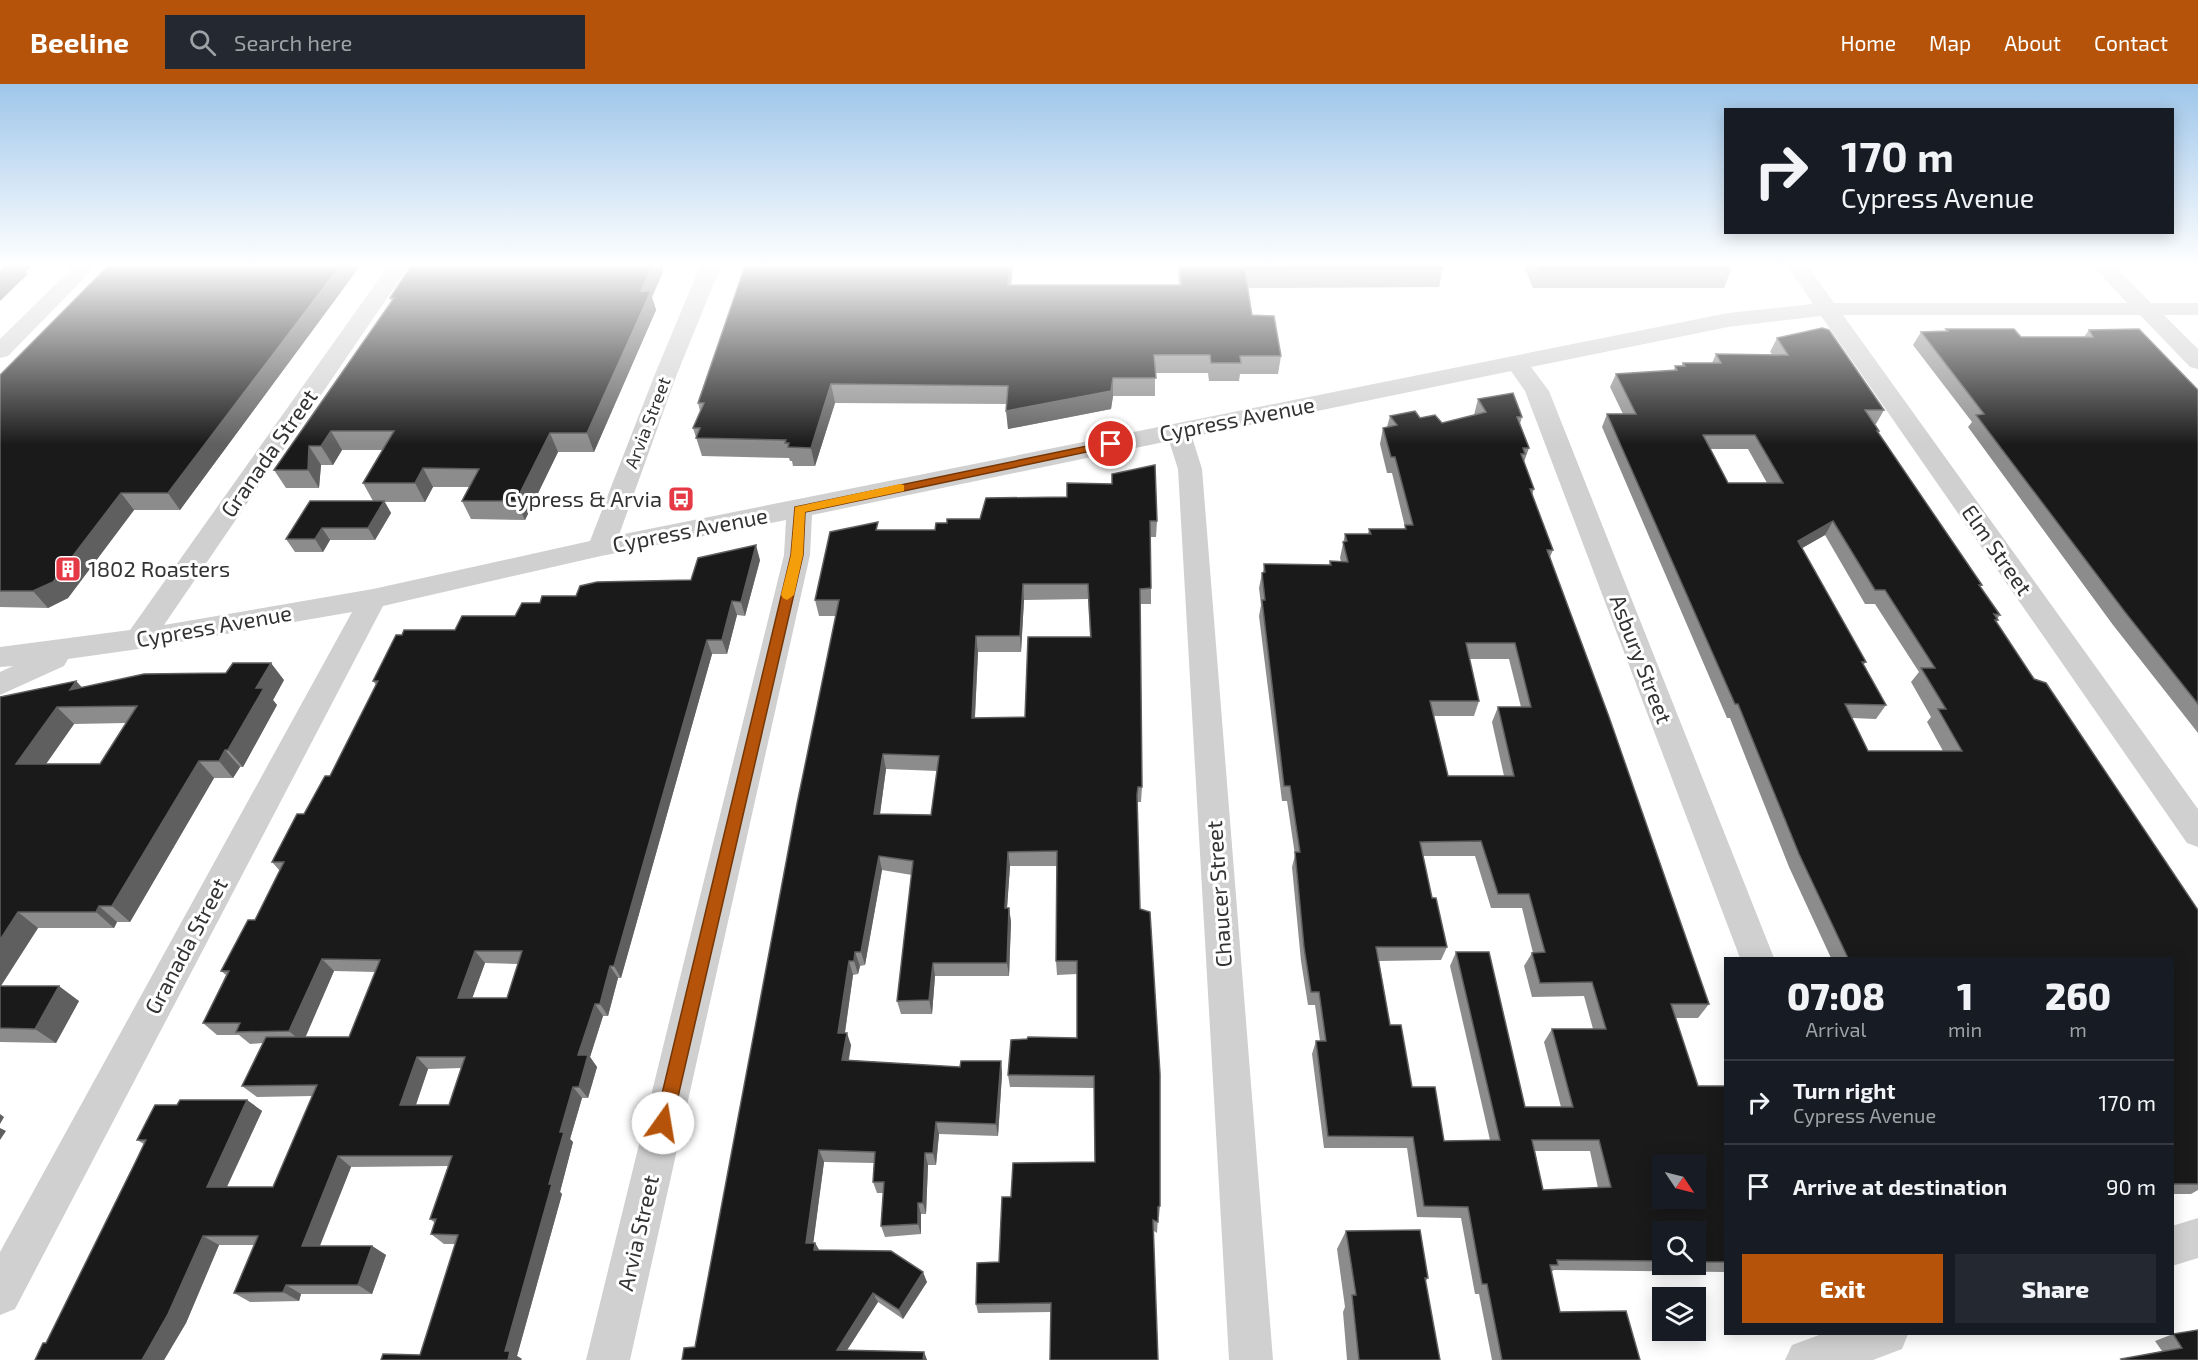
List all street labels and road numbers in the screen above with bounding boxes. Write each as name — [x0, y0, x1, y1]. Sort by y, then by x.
street label: Arvia Street — [620, 374, 675, 472]
street label: Granada Street — [214, 383, 322, 521]
street label: Cypress Avenue — [1157, 390, 1317, 446]
street label: Elm Street — [1957, 499, 2038, 600]
street label: Cypress Avenue — [610, 501, 770, 557]
street label: Asbury Street — [1605, 591, 1678, 727]
street label: Cypress Avenue — [134, 599, 294, 651]
street label: Chaucer Street — [1200, 820, 1236, 968]
street label: Granada Street — [138, 873, 232, 1018]
street label: Arvia Street — [611, 1172, 663, 1293]

